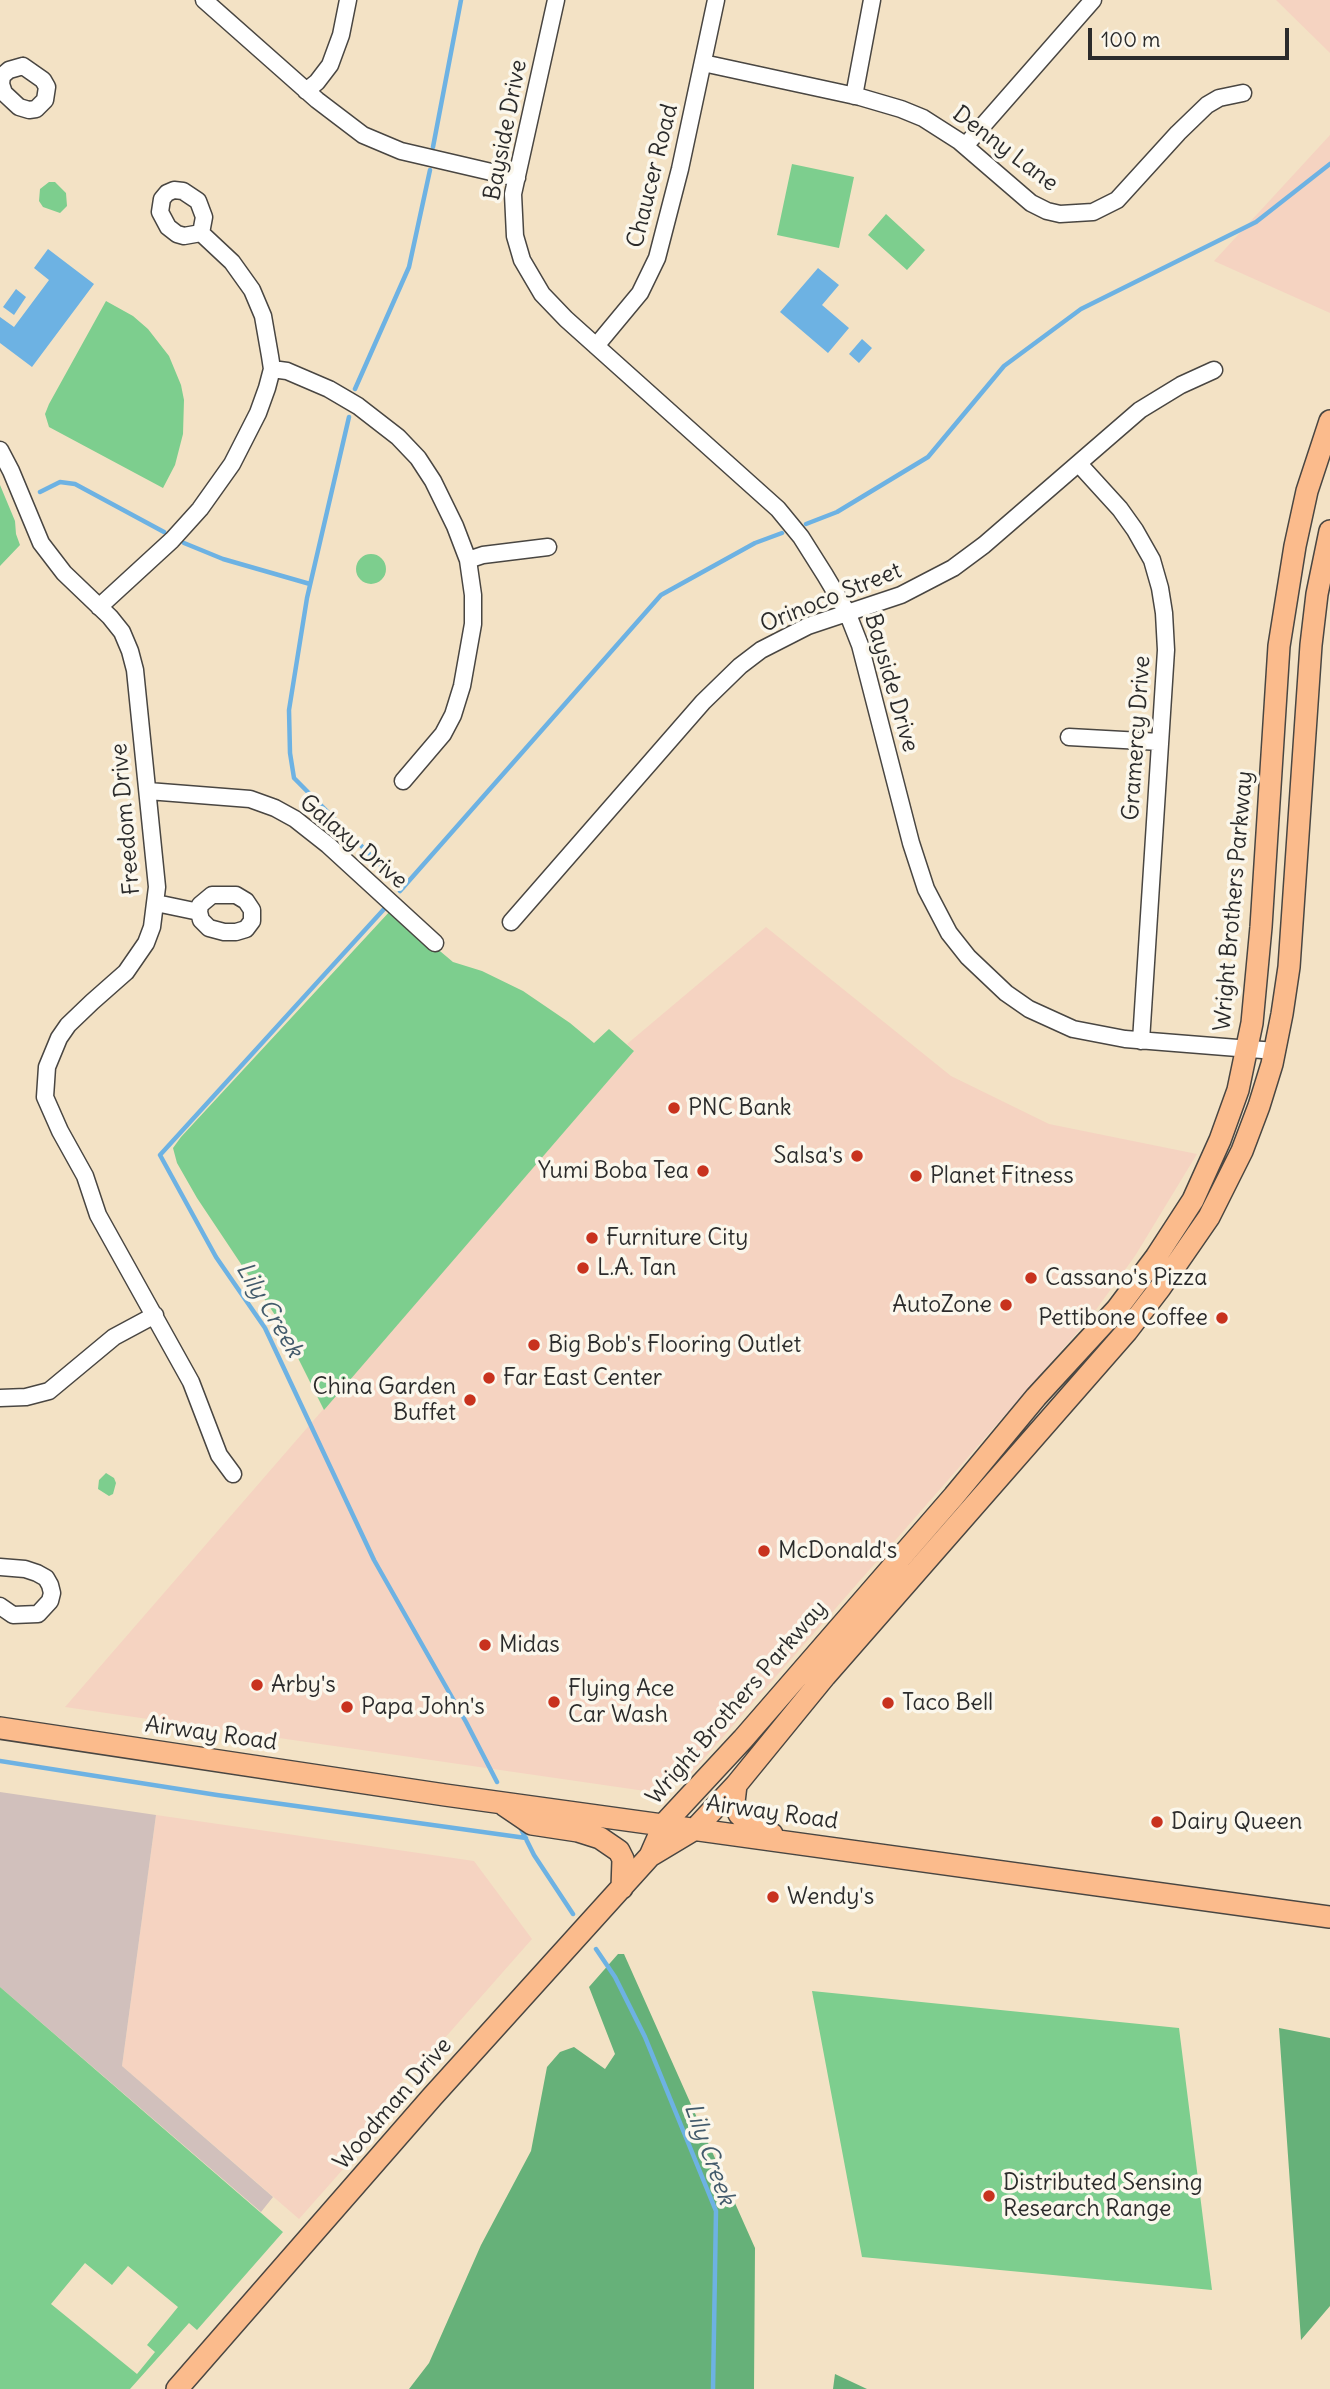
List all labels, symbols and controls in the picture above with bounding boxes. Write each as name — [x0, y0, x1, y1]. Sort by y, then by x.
scale bar — [1092, 14, 1293, 58]
text: 100 m — [1101, 26, 1160, 53]
street label: Bayside Drive — [479, 57, 533, 203]
street label: Denny Lane — [947, 100, 1063, 198]
street label: Chaucer Road — [622, 101, 684, 251]
street label: Orinoco Street — [756, 557, 906, 639]
street label: Bayside Drive — [858, 611, 924, 755]
street label: Gramercy Drive — [1117, 655, 1157, 821]
street label: Freedom Drive — [106, 742, 146, 896]
street label: Wright Brothers Parkway — [1209, 770, 1259, 1032]
street label: Galaxy Drive — [294, 789, 412, 895]
place label: PNC Bank — [688, 1094, 792, 1122]
marker: PNC Bank — [666, 1100, 682, 1116]
place label: Salsa's — [773, 1142, 843, 1170]
marker: Salsa's — [849, 1148, 865, 1164]
place label: Yumi Boba Tea — [538, 1157, 689, 1185]
place label: Planet Fitness — [930, 1162, 1074, 1190]
marker: Yumi Boba Tea — [695, 1163, 711, 1179]
marker: Planet Fitness — [908, 1168, 924, 1184]
place label: Furniture City — [606, 1224, 748, 1252]
marker: Furniture City — [584, 1230, 600, 1246]
place label: L.A. Tan — [597, 1254, 676, 1282]
water label: Lily Creek — [229, 1257, 309, 1363]
marker: L.A. Tan — [575, 1260, 591, 1276]
place label: Cassano's Pizza — [1045, 1264, 1207, 1292]
marker: Cassano's Pizza — [1023, 1270, 1039, 1286]
place label: AutoZone — [892, 1291, 992, 1319]
marker: AutoZone — [998, 1297, 1014, 1313]
place label: Pettibone Coffee — [1038, 1304, 1208, 1332]
marker: Pettibone Coffee — [1214, 1310, 1230, 1326]
place label: Big Bob's Flooring Outlet — [548, 1331, 801, 1359]
marker: Big Bob's Flooring Outlet — [526, 1337, 542, 1353]
place label: Far East Center — [503, 1364, 662, 1392]
marker: Far East Center — [481, 1370, 497, 1386]
place label: China Garden Buffet — [313, 1373, 456, 1427]
marker: China Garden Buffet — [462, 1392, 478, 1408]
place label: McDonald's — [778, 1537, 897, 1565]
marker: McDonald's — [756, 1543, 772, 1559]
street label: Wright Brothers Parkway — [641, 1595, 833, 1811]
place label: Midas — [499, 1631, 560, 1659]
marker: Midas — [477, 1637, 493, 1653]
place label: Arby's — [271, 1671, 336, 1699]
place label: Flying Ace Car Wash — [568, 1675, 674, 1729]
marker: Arby's — [249, 1677, 265, 1693]
place label: Taco Bell — [902, 1689, 993, 1717]
place label: Papa John's — [361, 1693, 485, 1721]
marker: Flying Ace Car Wash — [546, 1694, 562, 1710]
marker: Taco Bell — [880, 1695, 896, 1711]
marker: Papa John's — [339, 1699, 355, 1715]
street label: Airway Road — [143, 1711, 279, 1757]
street label: Airway Road — [704, 1790, 840, 1836]
place label: Dairy Queen — [1171, 1808, 1302, 1836]
marker: Dairy Queen — [1149, 1814, 1165, 1830]
place label: Wendy's — [787, 1883, 874, 1911]
marker: Wendy's — [765, 1889, 781, 1905]
street label: Woodman Drive — [328, 2032, 458, 2176]
water label: Lily Creek — [677, 2099, 741, 2209]
place label: Distributed Sensing Research Range — [1003, 2169, 1203, 2223]
marker: Distributed Sensing Research Range — [981, 2188, 997, 2204]

